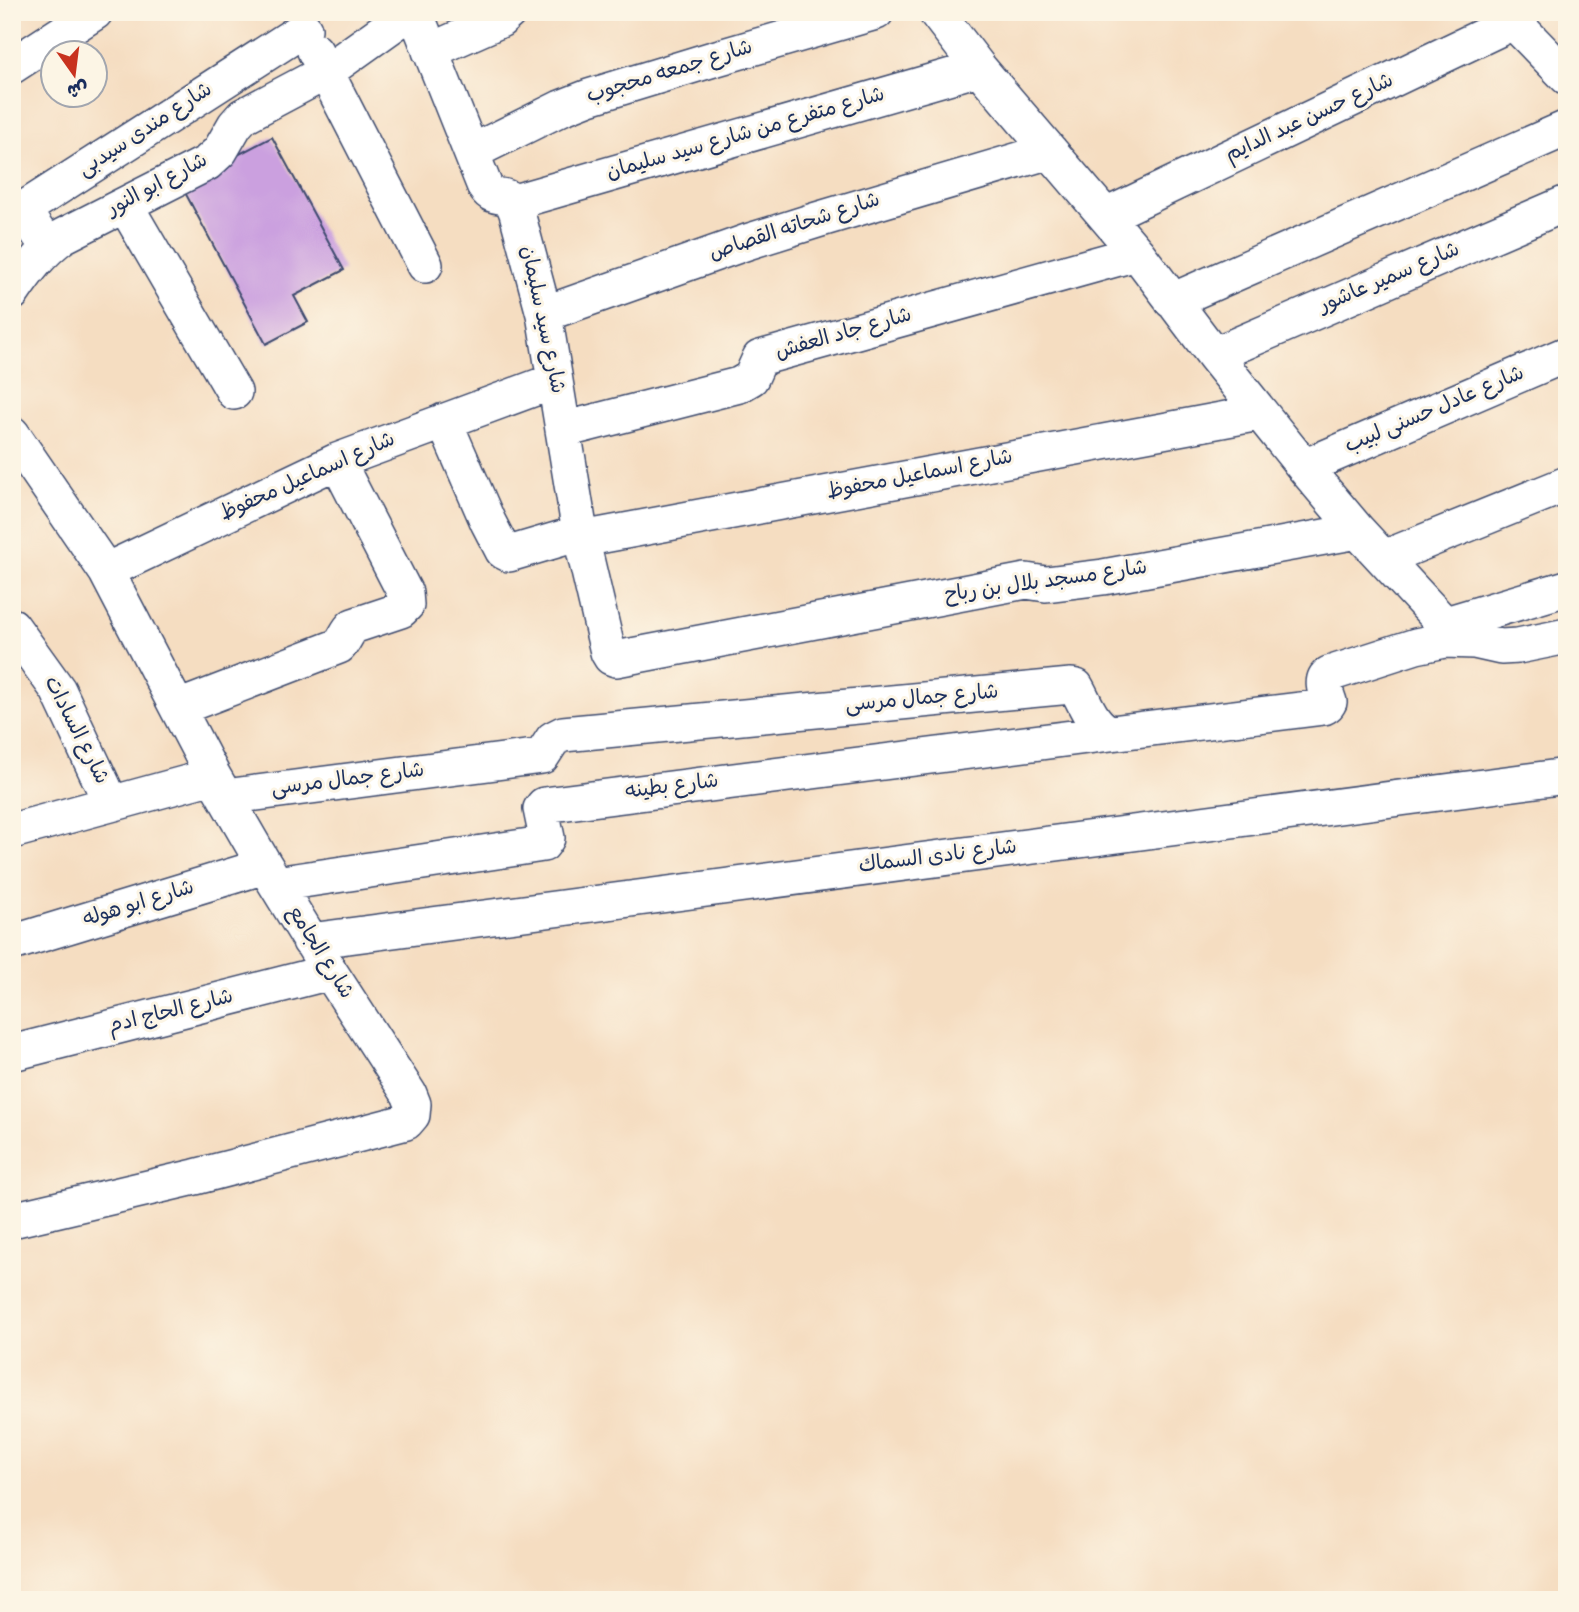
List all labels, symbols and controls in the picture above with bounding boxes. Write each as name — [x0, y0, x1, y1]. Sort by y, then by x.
street label: شارع جمعه محجوب — [583, 33, 757, 113]
north arrow — [38, 38, 108, 108]
street label: شارع حسن عبد الدايم — [1221, 67, 1399, 171]
street label: شارع مندى سيدبى — [74, 78, 218, 184]
street label: شارع متفرع من شارع سيد سليمان — [603, 81, 889, 189]
street label: شارع ابو النور — [100, 147, 214, 226]
street label: شارع شحاته القصاص — [706, 186, 884, 270]
street label: شارع سمير عاشور — [1313, 236, 1465, 323]
street label: شارع سيد سليمان — [511, 243, 571, 397]
street label: شارع جاد العفش — [772, 301, 916, 369]
street label: شارع عادل حسنى لبيب — [1340, 360, 1530, 462]
street label: شارع اسماعيل محفوظ — [216, 426, 400, 530]
street label: شارع اسماعيل محفوظ — [824, 443, 1016, 509]
street label: شارع مسجد بلال بن رباح — [943, 554, 1149, 612]
street label: شارع السادات — [35, 672, 115, 790]
street label: شارع جمال مرسى — [844, 678, 1000, 722]
street label: شارع جمال مرسى — [270, 757, 426, 805]
street label: شارع بطينه — [624, 767, 720, 809]
street label: شارع نادى السماك — [857, 833, 1019, 883]
street label: شارع ابو هوله — [80, 874, 198, 936]
street label: شارع الجامع — [278, 900, 360, 1006]
street label: شارع الحاج ادم — [105, 983, 237, 1043]

